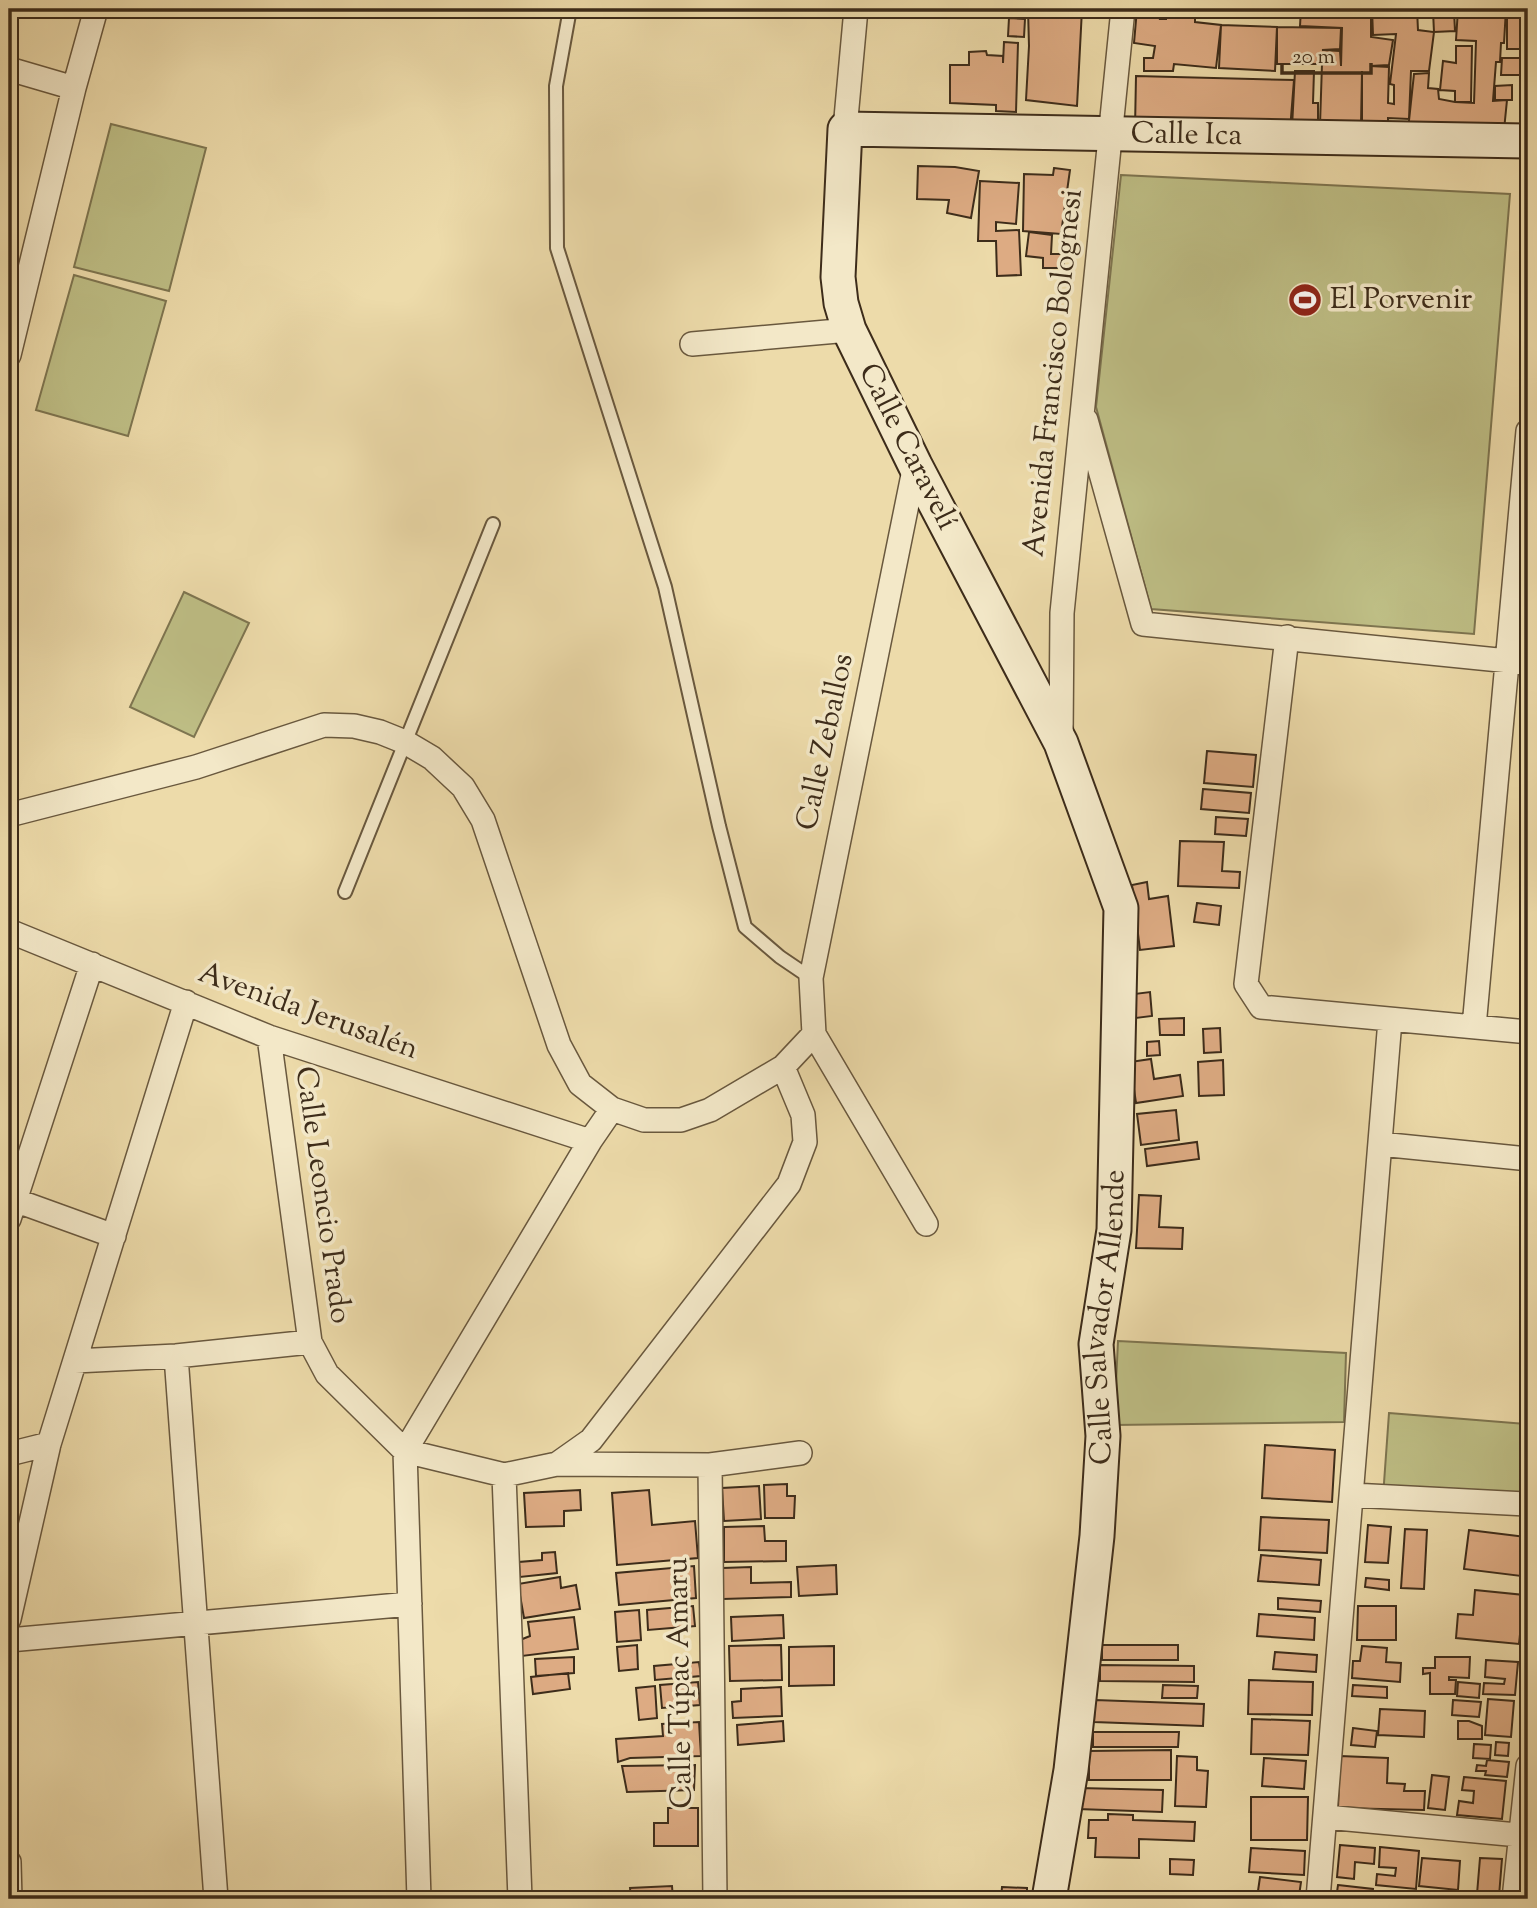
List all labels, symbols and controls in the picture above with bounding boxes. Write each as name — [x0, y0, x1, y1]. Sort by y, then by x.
scale bar — [1282, 32, 1371, 76]
text: 20 m — [1292, 43, 1335, 73]
street label: Calle Ica — [1130, 113, 1243, 157]
street label: Avenida Francisco Bolognesi — [1013, 187, 1095, 559]
place label: El Porvenir — [1330, 279, 1472, 322]
sports icon: El Porvenir — [1286, 281, 1324, 319]
street label: Calle Caravelí — [847, 356, 967, 538]
street label: Calle Zeballos — [786, 650, 866, 834]
street label: Avenida Jerusalén — [192, 952, 424, 1072]
street label: Calle Leoncio Prado — [283, 1064, 361, 1326]
street label: Calle Salvador Allende — [1074, 1169, 1137, 1466]
street label: Calle Túpac Amaru — [657, 1557, 705, 1809]

